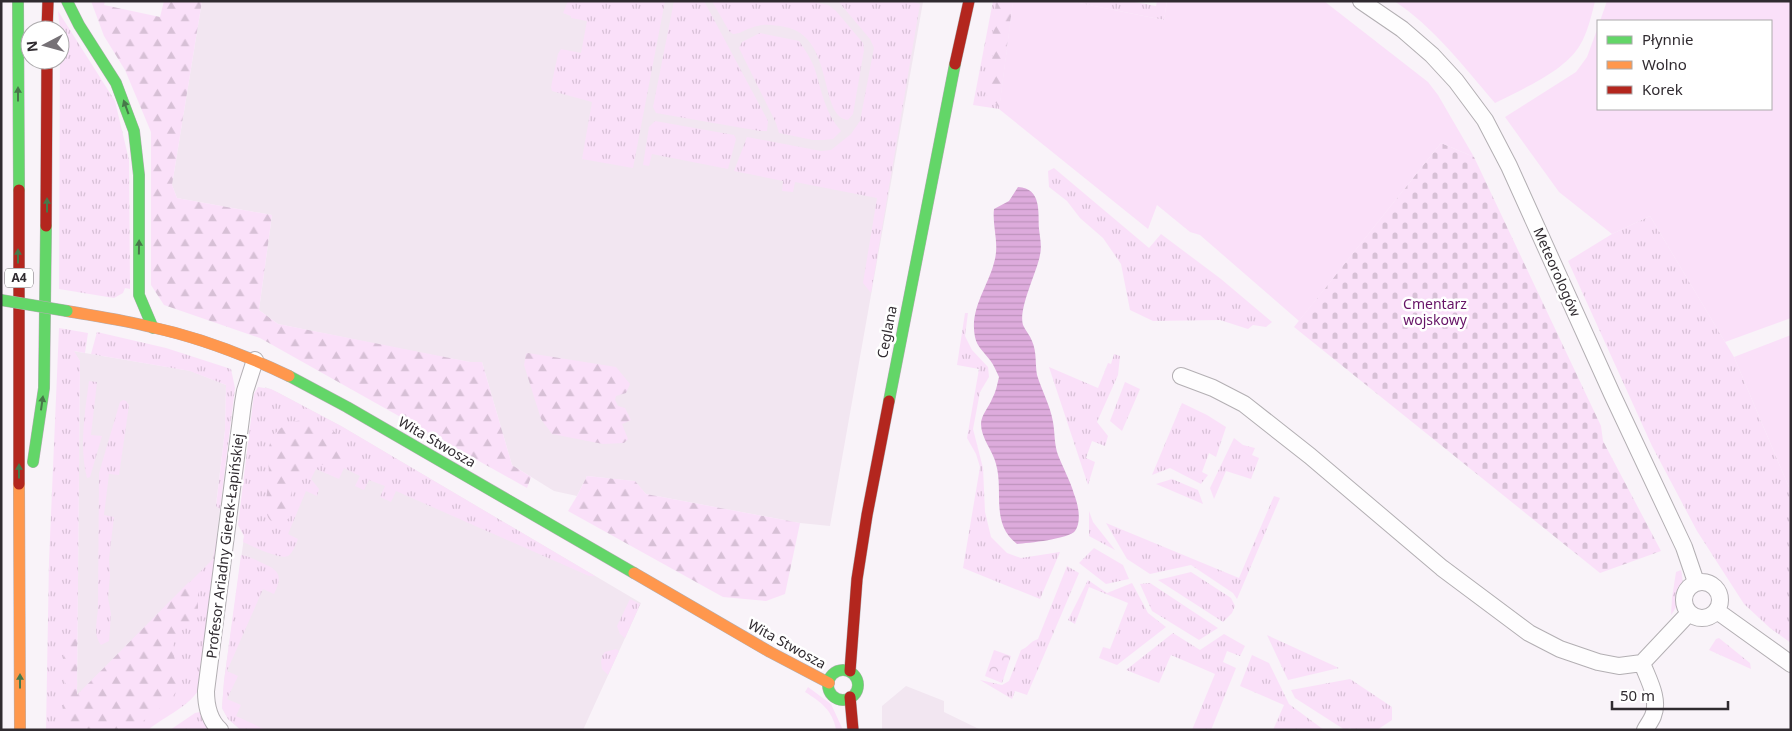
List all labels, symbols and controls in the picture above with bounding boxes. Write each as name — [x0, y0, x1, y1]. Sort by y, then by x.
north arrow — [20, 20, 70, 70]
legend — [1597, 20, 1772, 110]
text: Płynnie — [1642, 29, 1693, 49]
text: N — [22, 40, 42, 53]
text: Wolno — [1642, 54, 1687, 74]
text: Korek — [1642, 79, 1683, 99]
one-way arrow — [14, 85, 22, 101]
one-way arrow — [122, 99, 130, 114]
one-way arrow — [43, 197, 51, 213]
street label: Meteorologów — [1529, 224, 1586, 319]
one-way arrow — [135, 238, 143, 254]
one-way arrow — [14, 248, 22, 264]
road number: A4 — [5, 268, 33, 288]
park label: Cmentarz wojskowy — [1403, 294, 1468, 329]
street label: Ceglana — [872, 304, 901, 360]
one-way arrow — [38, 394, 46, 410]
street label: Wita Stwosza — [395, 412, 479, 471]
street label: Profesor Ariadny Gierek-Łapińskiej — [201, 432, 248, 659]
one-way arrow — [15, 463, 23, 479]
street label: Wita Stwosza — [745, 614, 830, 673]
one-way arrow — [16, 673, 24, 689]
scale bar — [1612, 678, 1728, 710]
text: 50 m — [1620, 685, 1655, 705]

